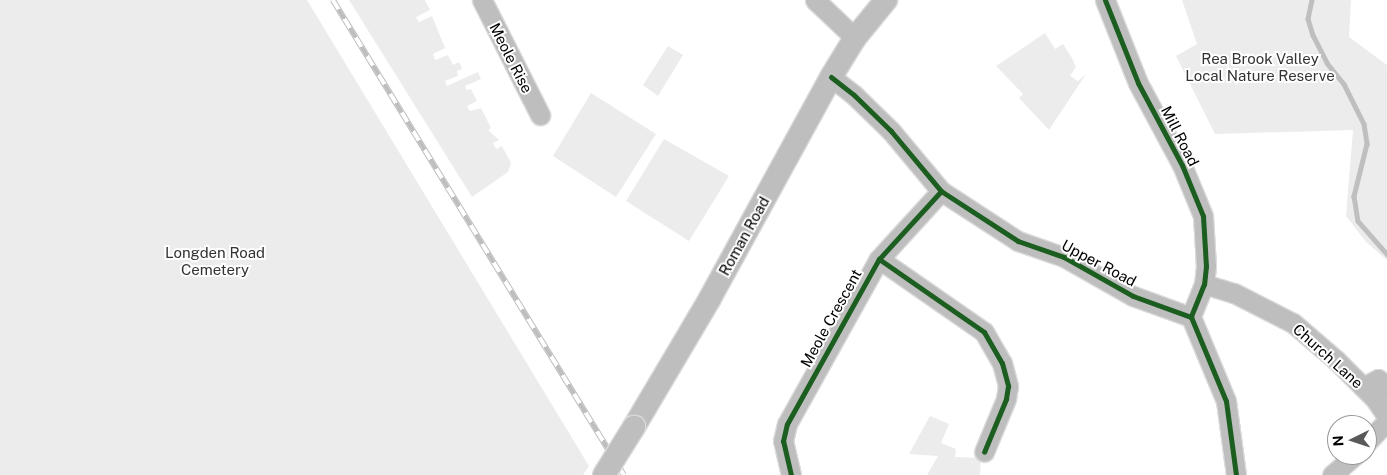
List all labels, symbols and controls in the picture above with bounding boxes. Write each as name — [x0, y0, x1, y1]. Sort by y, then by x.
street label: Meole Rise — [486, 20, 536, 96]
park label: Rea Brook Valley Local Nature Reserve — [1185, 49, 1335, 84]
street label: Mill Road — [1157, 103, 1203, 169]
street label: Roman Road — [715, 193, 773, 279]
street label: Upper Road — [1059, 236, 1139, 290]
park label: Longden Road Cemetery — [165, 243, 265, 278]
street label: Meole Crescent — [797, 266, 865, 370]
street label: Church Lane — [1289, 320, 1367, 392]
north arrow — [1327, 415, 1377, 465]
text: N — [1330, 435, 1346, 447]

